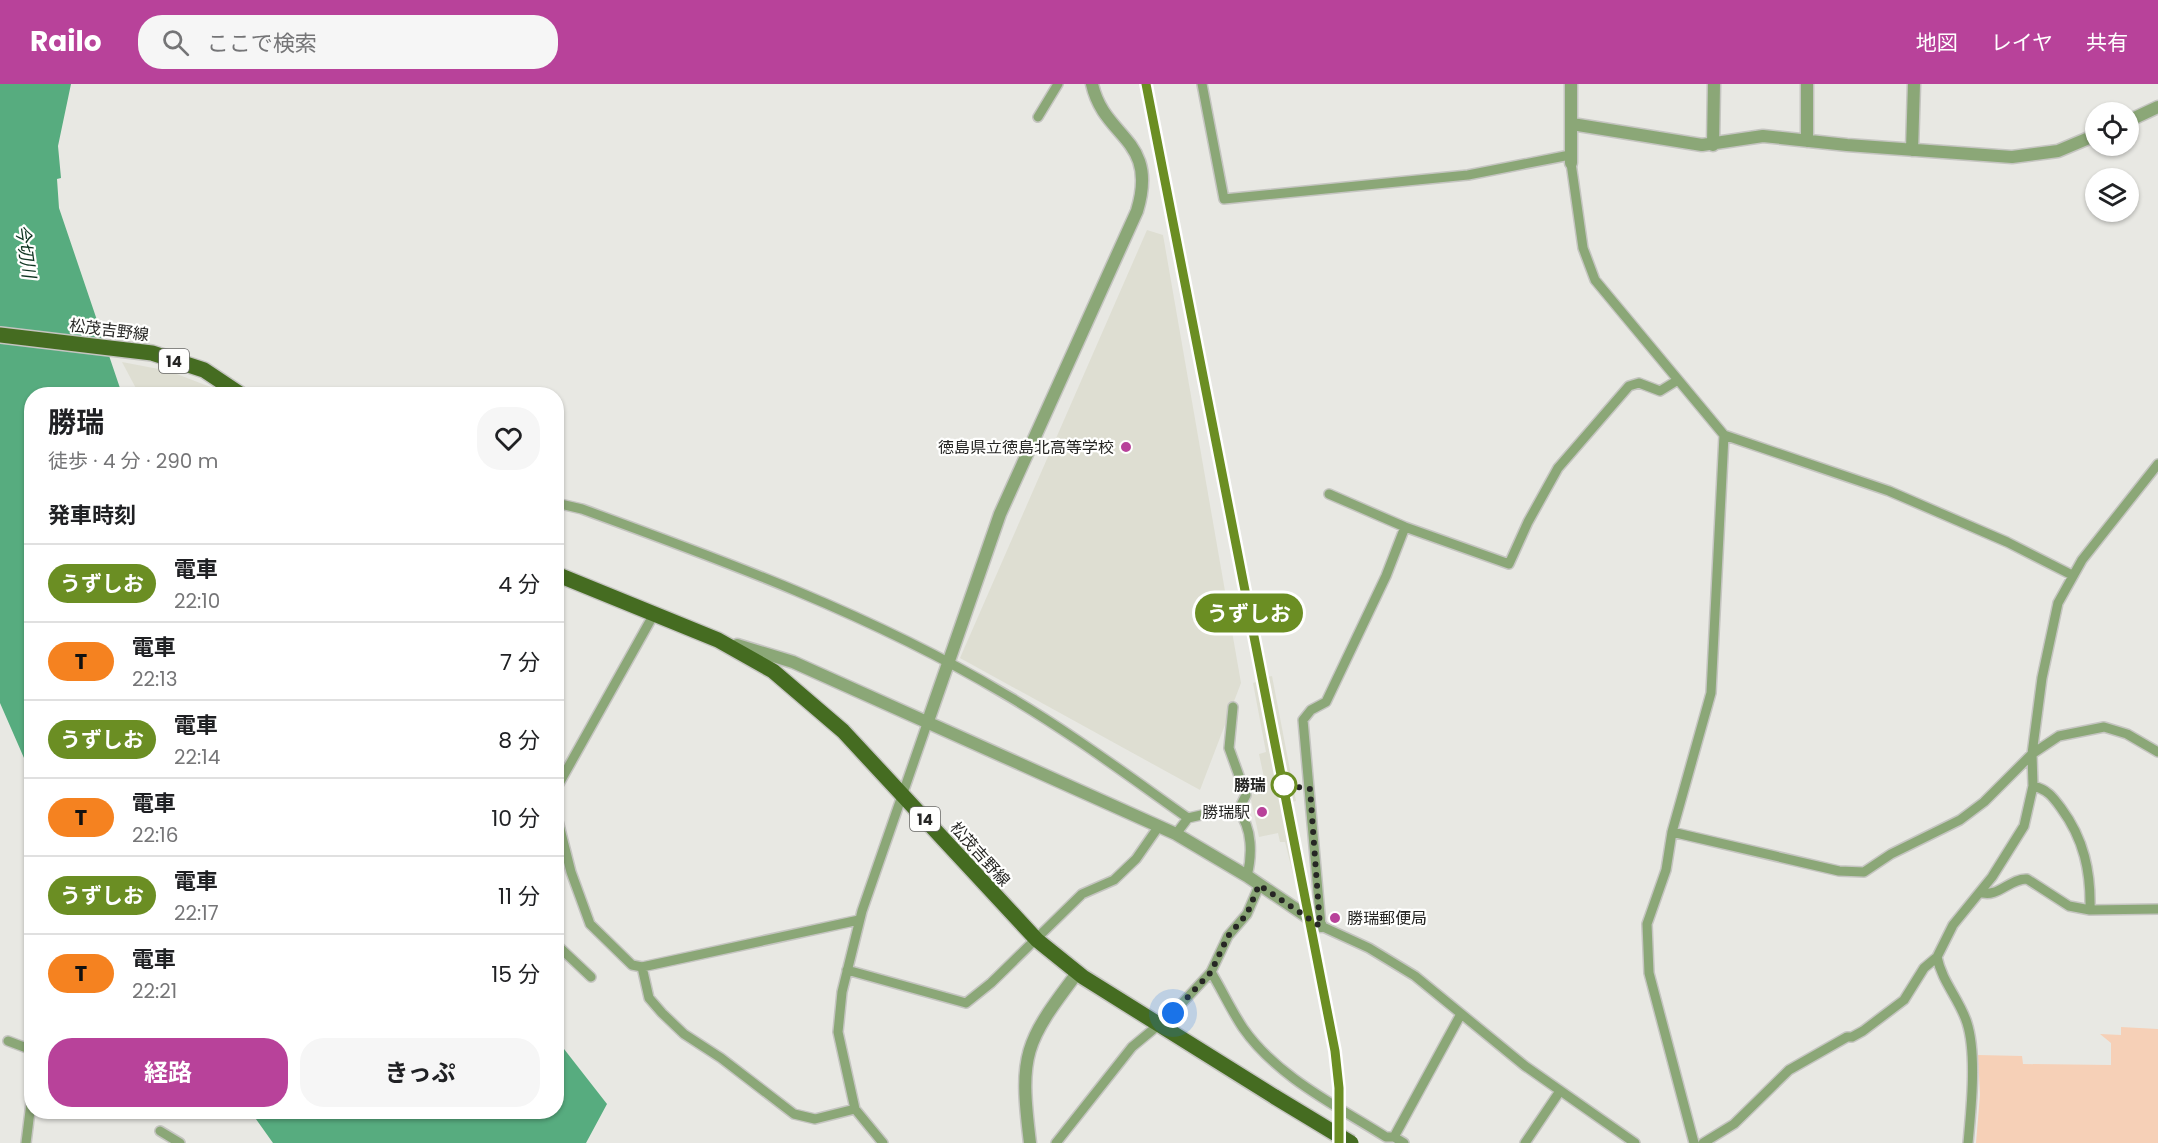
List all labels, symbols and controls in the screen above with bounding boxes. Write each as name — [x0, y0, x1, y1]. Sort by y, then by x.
search box — [138, 15, 558, 69]
text: Railo — [30, 22, 102, 61]
icon: search — [159, 26, 192, 59]
text: ここで検索 — [207, 28, 317, 59]
text: 地図 — [1916, 28, 1958, 57]
text: レイヤ — [1991, 28, 2053, 57]
text: 共有 — [2086, 28, 2128, 57]
map controls — [2085, 102, 2139, 222]
button: locate — [2085, 102, 2139, 156]
button: layers — [2085, 168, 2139, 222]
water label: 今切川 — [10, 223, 42, 281]
street label: 松茂吉野線 — [68, 314, 150, 346]
road number: 14 — [159, 349, 189, 373]
text: 勝瑞 — [48, 403, 104, 442]
button: heart — [477, 407, 540, 470]
place label: 徳島県立徳島北高等学校 — [938, 436, 1114, 459]
marker: 徳島県立徳島北高等学校 — [1119, 440, 1133, 454]
text: 徒歩 · 4 分 · 290 m — [48, 447, 218, 475]
text: 発車時刻 — [48, 500, 136, 531]
text: 電車 — [174, 554, 218, 585]
text: うずしお — [60, 569, 144, 598]
text: 4 分 — [498, 569, 540, 600]
text: 22:10 — [174, 587, 220, 615]
line badge: うずしお — [1207, 594, 1291, 632]
text: うずしお — [1207, 599, 1291, 628]
text: 電車 — [132, 632, 176, 663]
text: T — [75, 647, 87, 676]
text: 7 分 — [500, 647, 540, 678]
text: 22:13 — [132, 665, 177, 693]
text: 電車 — [174, 710, 218, 741]
text: うずしお — [60, 725, 144, 754]
text: 8 分 — [498, 725, 540, 756]
text: 22:14 — [174, 743, 220, 771]
marker: 勝瑞 — [1271, 772, 1297, 798]
place label: 勝瑞 — [1234, 774, 1266, 797]
text: 電車 — [132, 788, 176, 819]
place label: 勝瑞駅 — [1202, 801, 1250, 824]
text: T — [75, 803, 87, 832]
text: 10 分 — [491, 803, 540, 834]
marker: 勝瑞駅 — [1255, 805, 1269, 819]
road number: 14 — [910, 807, 940, 831]
street label: 松茂吉野線 — [945, 817, 1015, 891]
text: 22:16 — [132, 821, 178, 849]
text: 電車 — [174, 866, 218, 897]
text: うずしお — [60, 881, 144, 910]
text: 11 分 — [498, 881, 540, 912]
text: 22:17 — [174, 899, 219, 927]
place label: 勝瑞郵便局 — [1347, 907, 1427, 930]
marker: 勝瑞郵便局 — [1328, 911, 1342, 925]
text: 電車 — [132, 944, 176, 975]
text: T — [75, 959, 87, 988]
text: 15 分 — [491, 959, 540, 990]
text: 22:21 — [132, 977, 177, 1005]
your location — [1158, 998, 1188, 1028]
button: 経路 — [48, 1038, 288, 1107]
button: きっぷ — [300, 1038, 540, 1107]

